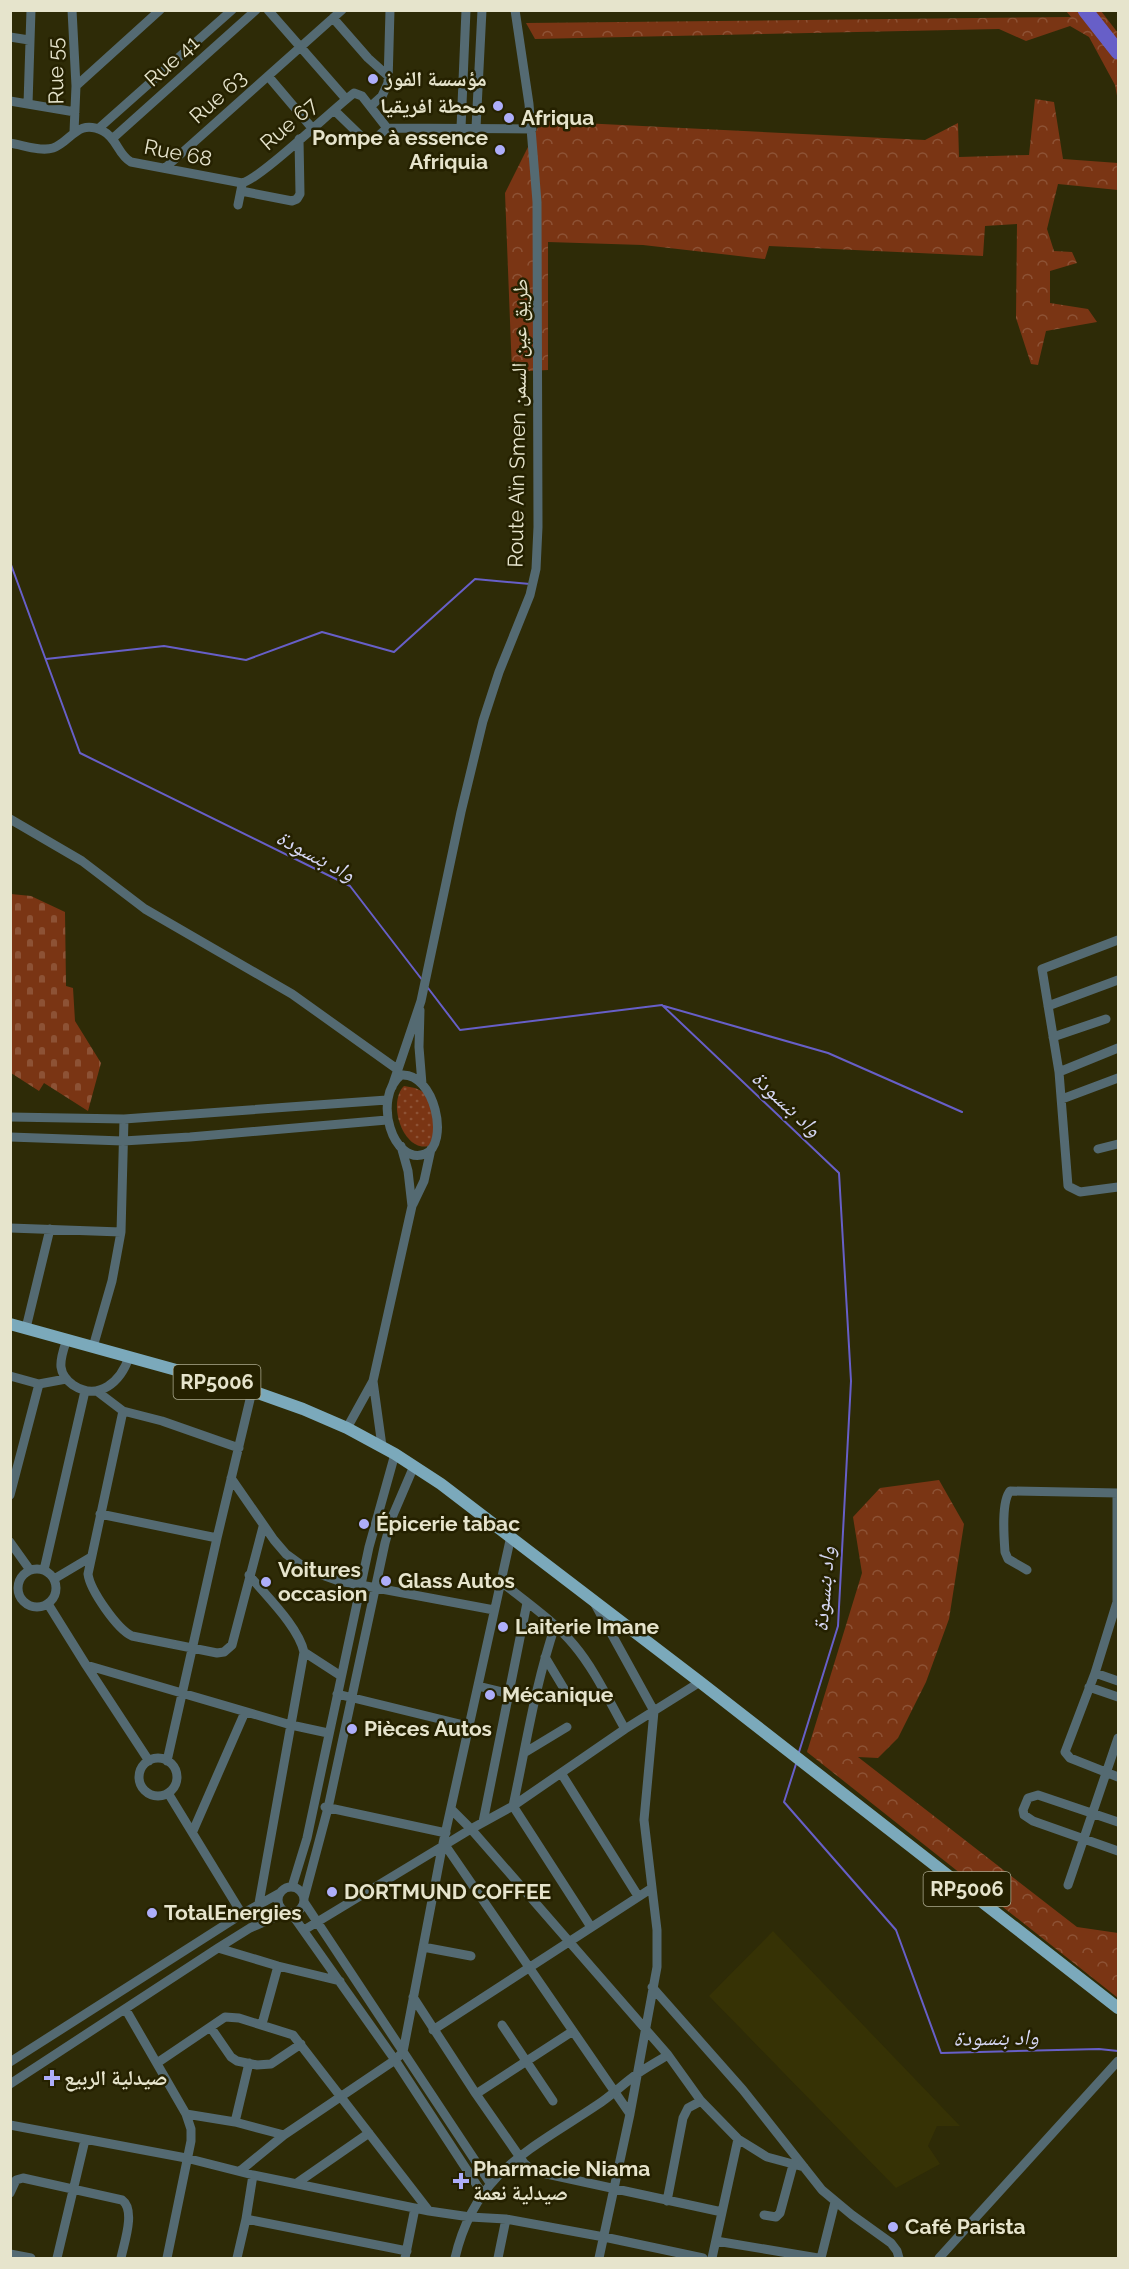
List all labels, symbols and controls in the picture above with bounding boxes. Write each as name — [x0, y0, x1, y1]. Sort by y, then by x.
street label: Rue 41 — [139, 30, 204, 91]
street label: Rue 55 — [42, 37, 69, 105]
street label: Rue 63 — [184, 65, 251, 129]
place label: مؤسسة الفوز — [384, 66, 487, 91]
marker: مؤسسة الفوز — [366, 72, 380, 86]
street label: Rue 67 — [255, 92, 323, 155]
place label: محطة افريقيا — [380, 93, 486, 118]
marker: محطة افريقيا — [491, 99, 505, 113]
place label: Afriqua — [521, 105, 594, 130]
marker: Afriqua — [502, 111, 516, 125]
place label: Pompe à essence Afriquia — [312, 125, 488, 174]
street label: Rue 68 — [142, 134, 214, 171]
marker: Pompe à essence Afriquia — [493, 143, 507, 157]
street label: Route Aïn Smen طريق عين السمن — [502, 278, 534, 568]
water label: واد بنسودة — [272, 823, 360, 887]
water label: واد بنسودة — [747, 1064, 827, 1142]
road number: RP5006 — [174, 1365, 260, 1399]
place label: Épicerie tabac — [376, 1511, 520, 1536]
marker: Épicerie tabac — [357, 1517, 371, 1531]
water label: واد بنسودة — [806, 1545, 840, 1633]
place label: Voitures occasion — [278, 1557, 368, 1606]
place label: Glass Autos — [398, 1568, 515, 1593]
marker: Glass Autos — [379, 1574, 393, 1588]
marker: Voitures occasion — [259, 1575, 273, 1589]
place label: Laiterie Imane — [515, 1614, 660, 1639]
marker: Laiterie Imane — [496, 1620, 510, 1634]
place label: Mécanique — [502, 1682, 614, 1707]
marker: Mécanique — [483, 1688, 497, 1702]
place label: Pièces Autos — [364, 1716, 492, 1741]
marker: Pièces Autos — [345, 1722, 359, 1736]
road number: RP5006 — [924, 1872, 1010, 1906]
place label: DORTMUND COFFEE — [344, 1879, 551, 1904]
marker: DORTMUND COFFEE — [325, 1885, 339, 1899]
place label: TotalEnergies — [164, 1900, 302, 1925]
marker: TotalEnergies — [145, 1906, 159, 1920]
water label: واد بنسودة — [953, 2023, 1039, 2051]
place label: صيدلية الربيع — [64, 2065, 168, 2092]
marker: صيدلية الربيع — [45, 2071, 59, 2085]
place label: Pharmacie Niama صيدلية نعمة — [473, 2156, 650, 2205]
marker: Pharmacie Niama صيدلية نعمة — [454, 2174, 468, 2188]
place label: Café Parista — [905, 2214, 1026, 2239]
marker: Café Parista — [886, 2220, 900, 2234]

